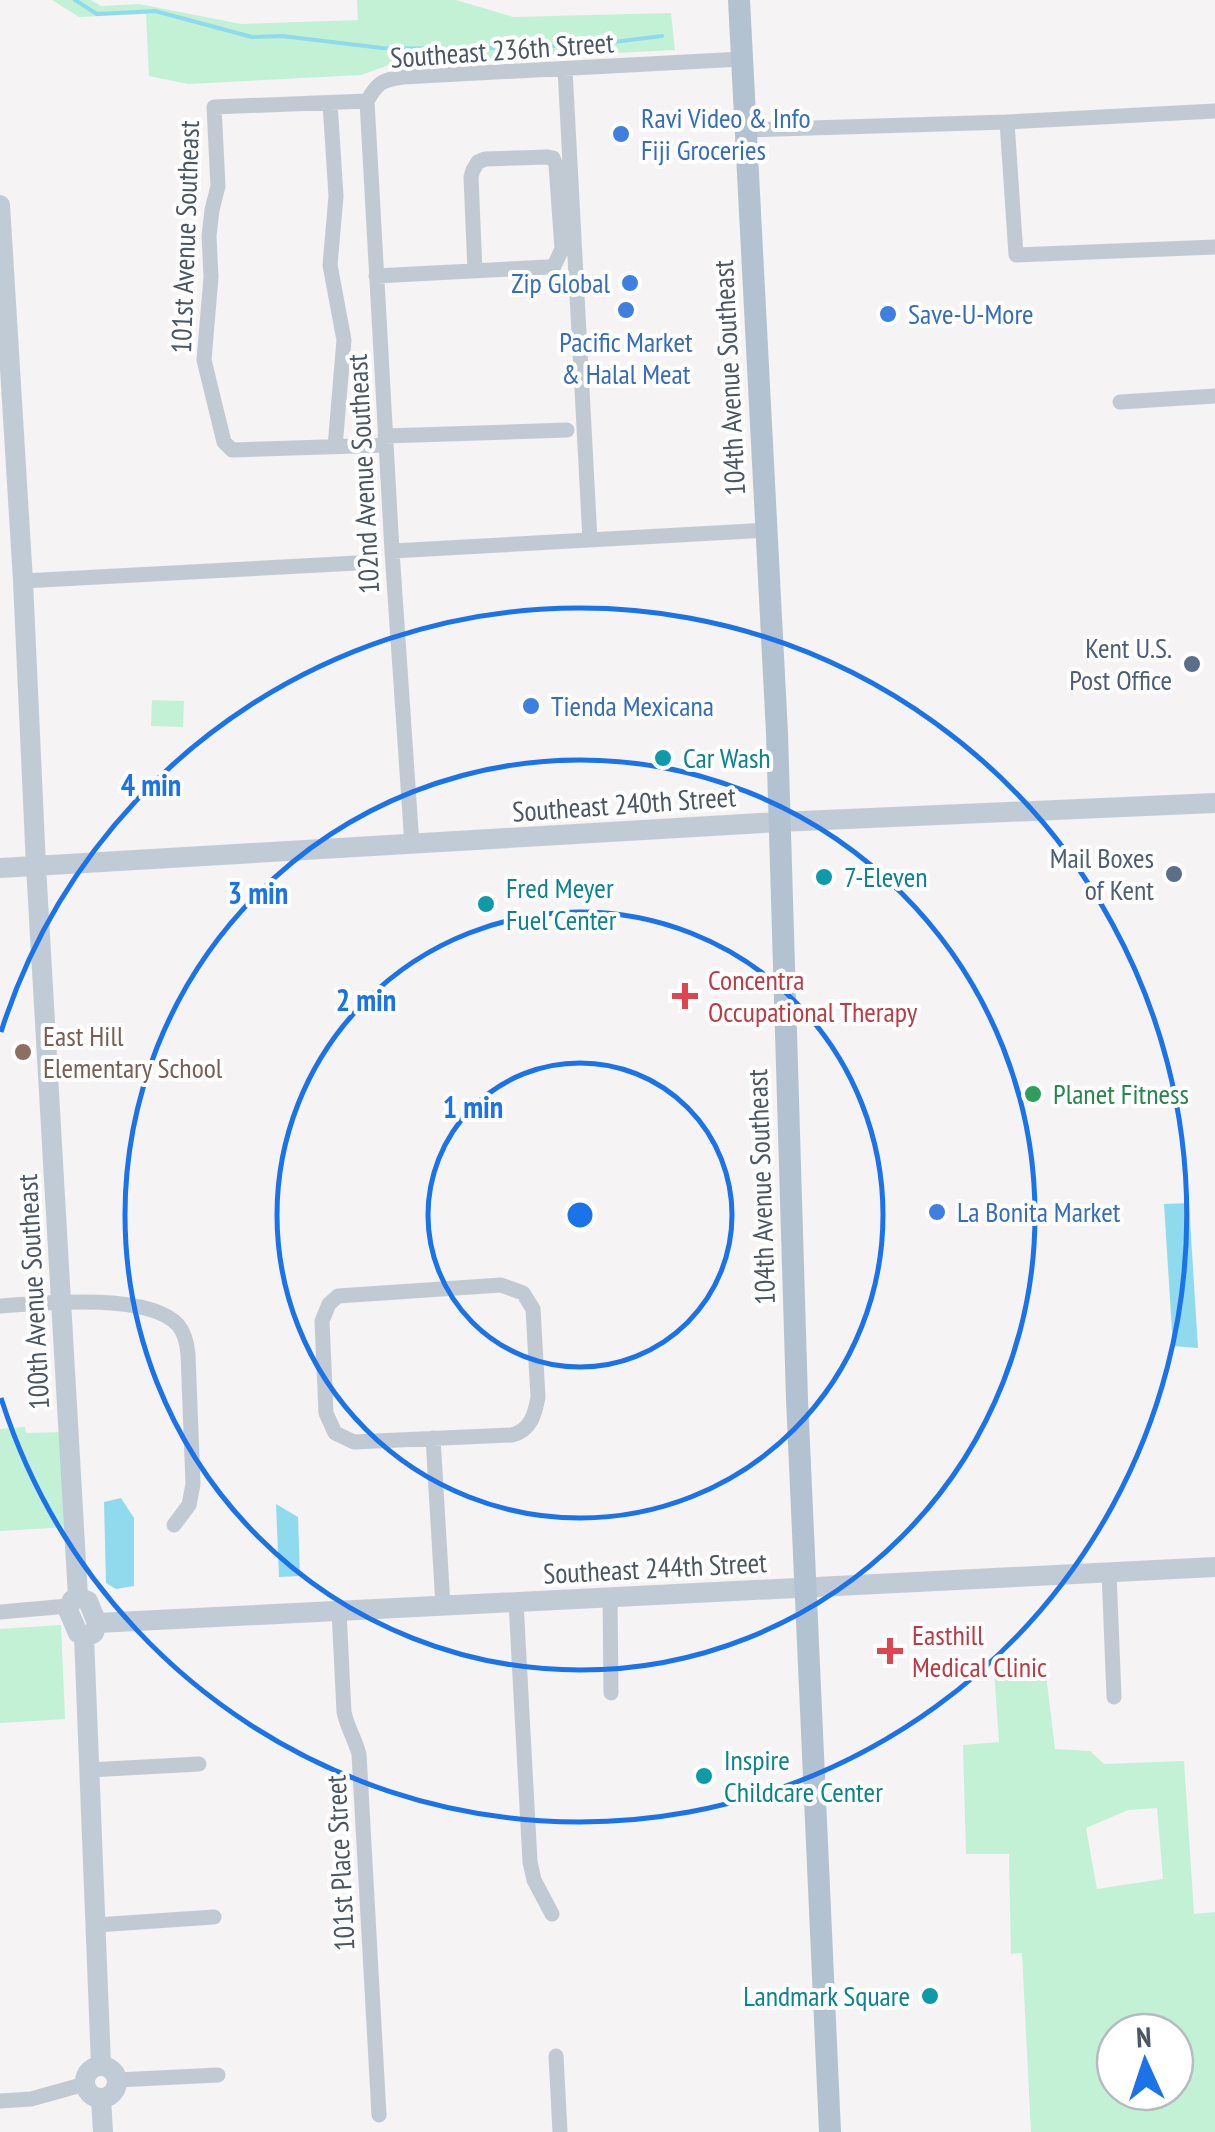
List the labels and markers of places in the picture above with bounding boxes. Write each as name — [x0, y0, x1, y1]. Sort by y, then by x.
place label: Ravi Video & Info Fiji Groceries — [641, 99, 811, 168]
marker: Ravi Video & Info Fiji Groceries — [610, 123, 632, 145]
place label: Zip Global — [511, 264, 610, 301]
marker: Zip Global — [619, 272, 641, 294]
place label: Save-U-More — [908, 295, 1034, 332]
marker: Pacific Market & Halal Meat — [615, 299, 637, 321]
marker: Save-U-More — [877, 303, 899, 325]
place label: Pacific Market & Halal Meat — [559, 323, 693, 392]
place label: Kent U.S. Post Office — [1069, 629, 1172, 698]
marker: Kent U.S. Post Office — [1181, 653, 1203, 675]
place label: Tienda Mexicana — [551, 687, 714, 724]
marker: Tienda Mexicana — [520, 695, 542, 717]
place label: Car Wash — [683, 739, 771, 776]
marker: Car Wash — [652, 747, 674, 769]
place label: Mail Boxes of Kent — [1050, 839, 1154, 908]
place label: 7-Eleven — [844, 858, 928, 895]
marker: Mail Boxes of Kent — [1163, 863, 1185, 885]
marker: 7-Eleven — [813, 866, 835, 888]
place label: Fred Meyer Fuel Center — [506, 869, 617, 938]
marker: Fred Meyer Fuel Center — [475, 893, 497, 915]
place label: Concentra Occupational Therapy — [708, 961, 918, 1030]
marker: Concentra Occupational Therapy — [672, 983, 698, 1009]
place label: East Hill Elementary School — [43, 1017, 223, 1086]
marker: East Hill Elementary School — [12, 1041, 34, 1063]
place label: Planet Fitness — [1053, 1075, 1189, 1112]
marker: Planet Fitness — [1022, 1083, 1044, 1105]
place label: La Bonita Market — [957, 1193, 1121, 1230]
centre of rings — [562, 1197, 598, 1233]
marker: La Bonita Market — [926, 1201, 948, 1223]
place label: Easthill Medical Clinic — [912, 1616, 1047, 1685]
marker: Easthill Medical Clinic — [877, 1638, 903, 1664]
place label: Inspire Childcare Center — [724, 1741, 883, 1810]
marker: Inspire Childcare Center — [693, 1765, 715, 1787]
place label: Landmark Square — [743, 1977, 910, 2014]
marker: Landmark Square — [919, 1985, 941, 2007]

